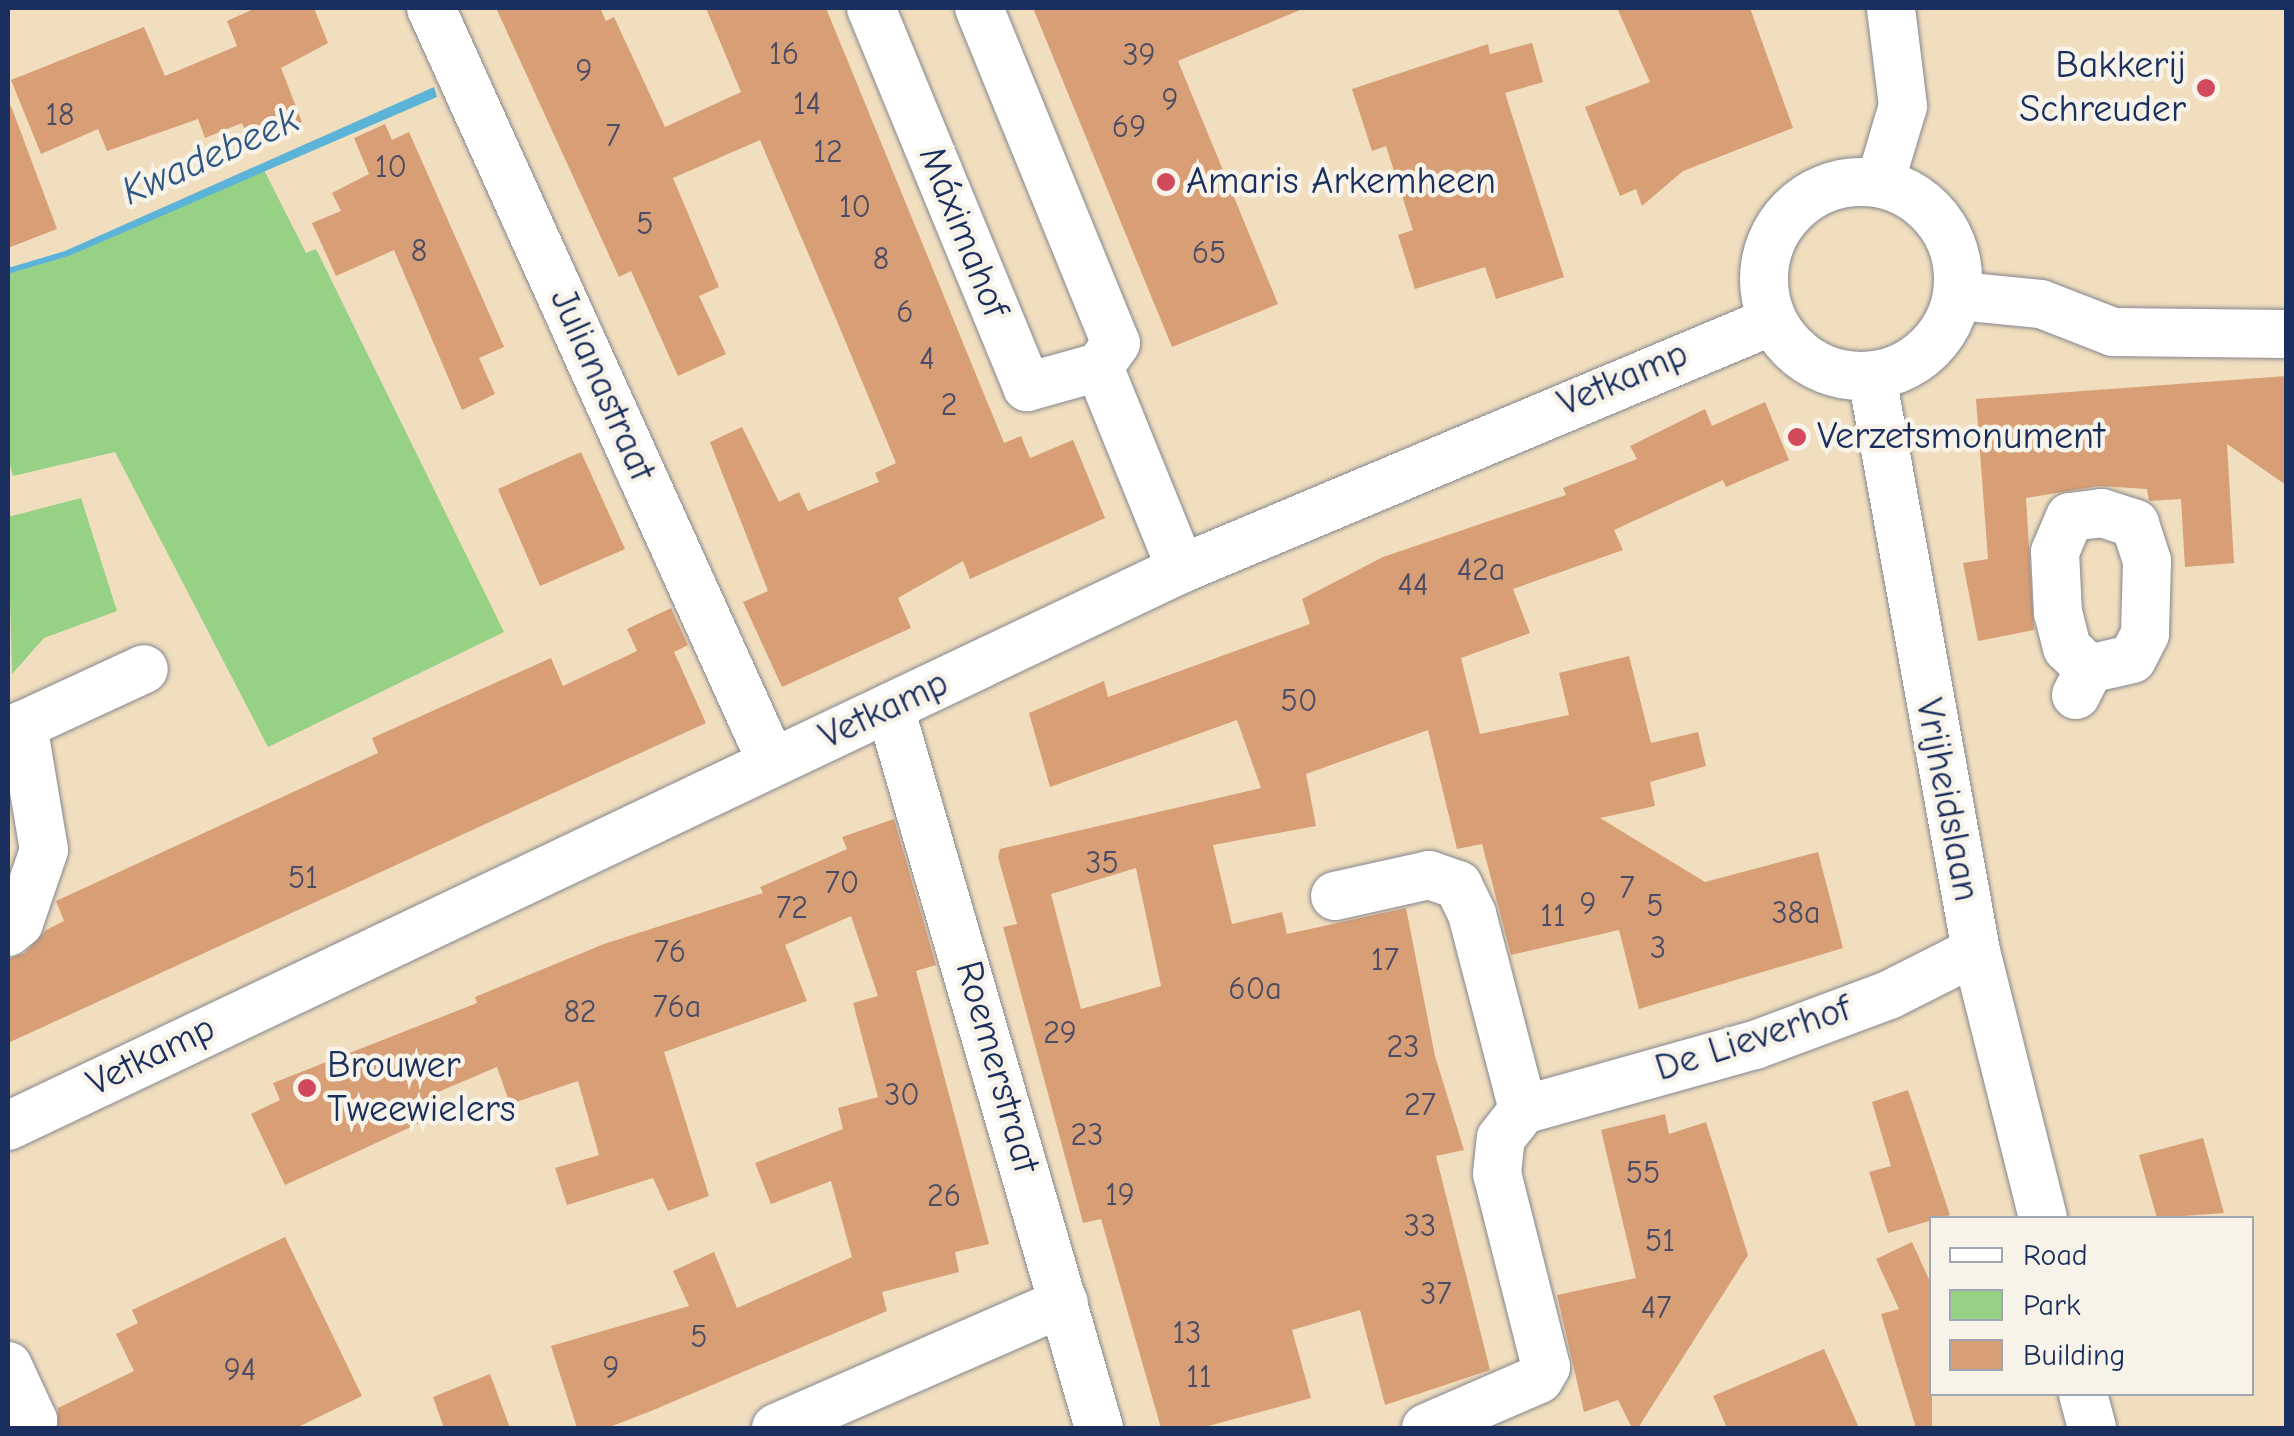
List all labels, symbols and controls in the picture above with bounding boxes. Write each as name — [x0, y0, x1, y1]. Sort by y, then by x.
house number: 16 — [769, 35, 799, 73]
house number: 39 — [1122, 36, 1156, 74]
place label: Bakkerij Schreuder — [2019, 43, 2186, 132]
house number: 9 — [576, 52, 592, 90]
marker: Bakkerij Schreuder — [2195, 77, 2217, 99]
house number: 9 — [1162, 81, 1178, 119]
house number: 14 — [793, 85, 821, 123]
water label: Kwadebeek — [114, 95, 306, 215]
house number: 18 — [45, 96, 75, 134]
house number: 69 — [1112, 108, 1146, 146]
house number: 7 — [605, 117, 621, 155]
house number: 12 — [813, 133, 843, 171]
street label: Máximahof — [908, 140, 1018, 324]
house number: 10 — [375, 148, 407, 186]
place label: Amaris Arkemheen — [1186, 159, 1496, 205]
marker: Amaris Arkemheen — [1155, 171, 1177, 193]
house number: 10 — [839, 188, 871, 226]
house number: 5 — [636, 205, 654, 243]
house number: 8 — [411, 232, 427, 270]
house number: 65 — [1192, 234, 1226, 272]
house number: 8 — [873, 240, 889, 278]
street label: Julianastraat — [539, 282, 665, 488]
house number: 6 — [896, 293, 914, 331]
street label: Vetkamp — [1551, 331, 1695, 427]
house number: 4 — [919, 340, 935, 378]
house number: 2 — [941, 386, 957, 424]
place label: Verzetsmonument — [1817, 414, 2105, 460]
marker: Verzetsmonument — [1786, 426, 1808, 448]
house number: 42a — [1457, 551, 1505, 589]
house number: 44 — [1398, 566, 1428, 604]
street label: Vetkamp — [812, 660, 956, 760]
house number: 50 — [1281, 682, 1317, 720]
street label: Vrijheidslaan — [1905, 695, 1989, 905]
house number: 35 — [1085, 844, 1119, 882]
house number: 51 — [288, 859, 318, 897]
house number: 70 — [825, 864, 859, 902]
house number: 7 — [1619, 869, 1635, 907]
house number: 9 — [1580, 885, 1596, 923]
house number: 5 — [1646, 887, 1664, 925]
house number: 72 — [776, 889, 808, 927]
house number: 38a — [1771, 894, 1821, 932]
house number: 11 — [1540, 897, 1566, 935]
house number: 3 — [1650, 929, 1666, 967]
house number: 76 — [654, 933, 686, 971]
house number: 17 — [1371, 941, 1399, 979]
street label: Roemerstraat — [945, 956, 1049, 1178]
house number: 60a — [1228, 970, 1282, 1008]
street label: De Lieverhof — [1650, 986, 1856, 1092]
house number: 76a — [653, 988, 701, 1026]
house number: 82 — [563, 993, 597, 1031]
street label: Vetkamp — [80, 1006, 222, 1106]
house number: 29 — [1043, 1014, 1077, 1052]
house number: 23 — [1387, 1028, 1419, 1066]
place label: Brouwer Tweewielers — [327, 1043, 516, 1132]
house number: 30 — [884, 1076, 920, 1114]
marker: Brouwer Tweewielers — [296, 1077, 318, 1099]
house number: 27 — [1404, 1086, 1436, 1124]
house number: 23 — [1071, 1116, 1103, 1154]
house number: 55 — [1626, 1154, 1660, 1192]
house number: 19 — [1105, 1176, 1135, 1214]
house number: 26 — [927, 1177, 961, 1215]
house number: 33 — [1404, 1207, 1436, 1245]
legend — [1929, 1216, 2254, 1396]
house number: 51 — [1645, 1222, 1675, 1260]
text: Road — [2023, 1238, 2088, 1273]
house number: 37 — [1420, 1275, 1452, 1313]
text: Park — [2023, 1288, 2080, 1323]
house number: 47 — [1641, 1289, 1671, 1327]
house number: 13 — [1173, 1314, 1201, 1352]
house number: 5 — [690, 1318, 708, 1356]
text: Building — [2023, 1338, 2126, 1373]
house number: 9 — [603, 1349, 619, 1387]
house number: 94 — [224, 1351, 256, 1389]
house number: 11 — [1186, 1358, 1212, 1396]

